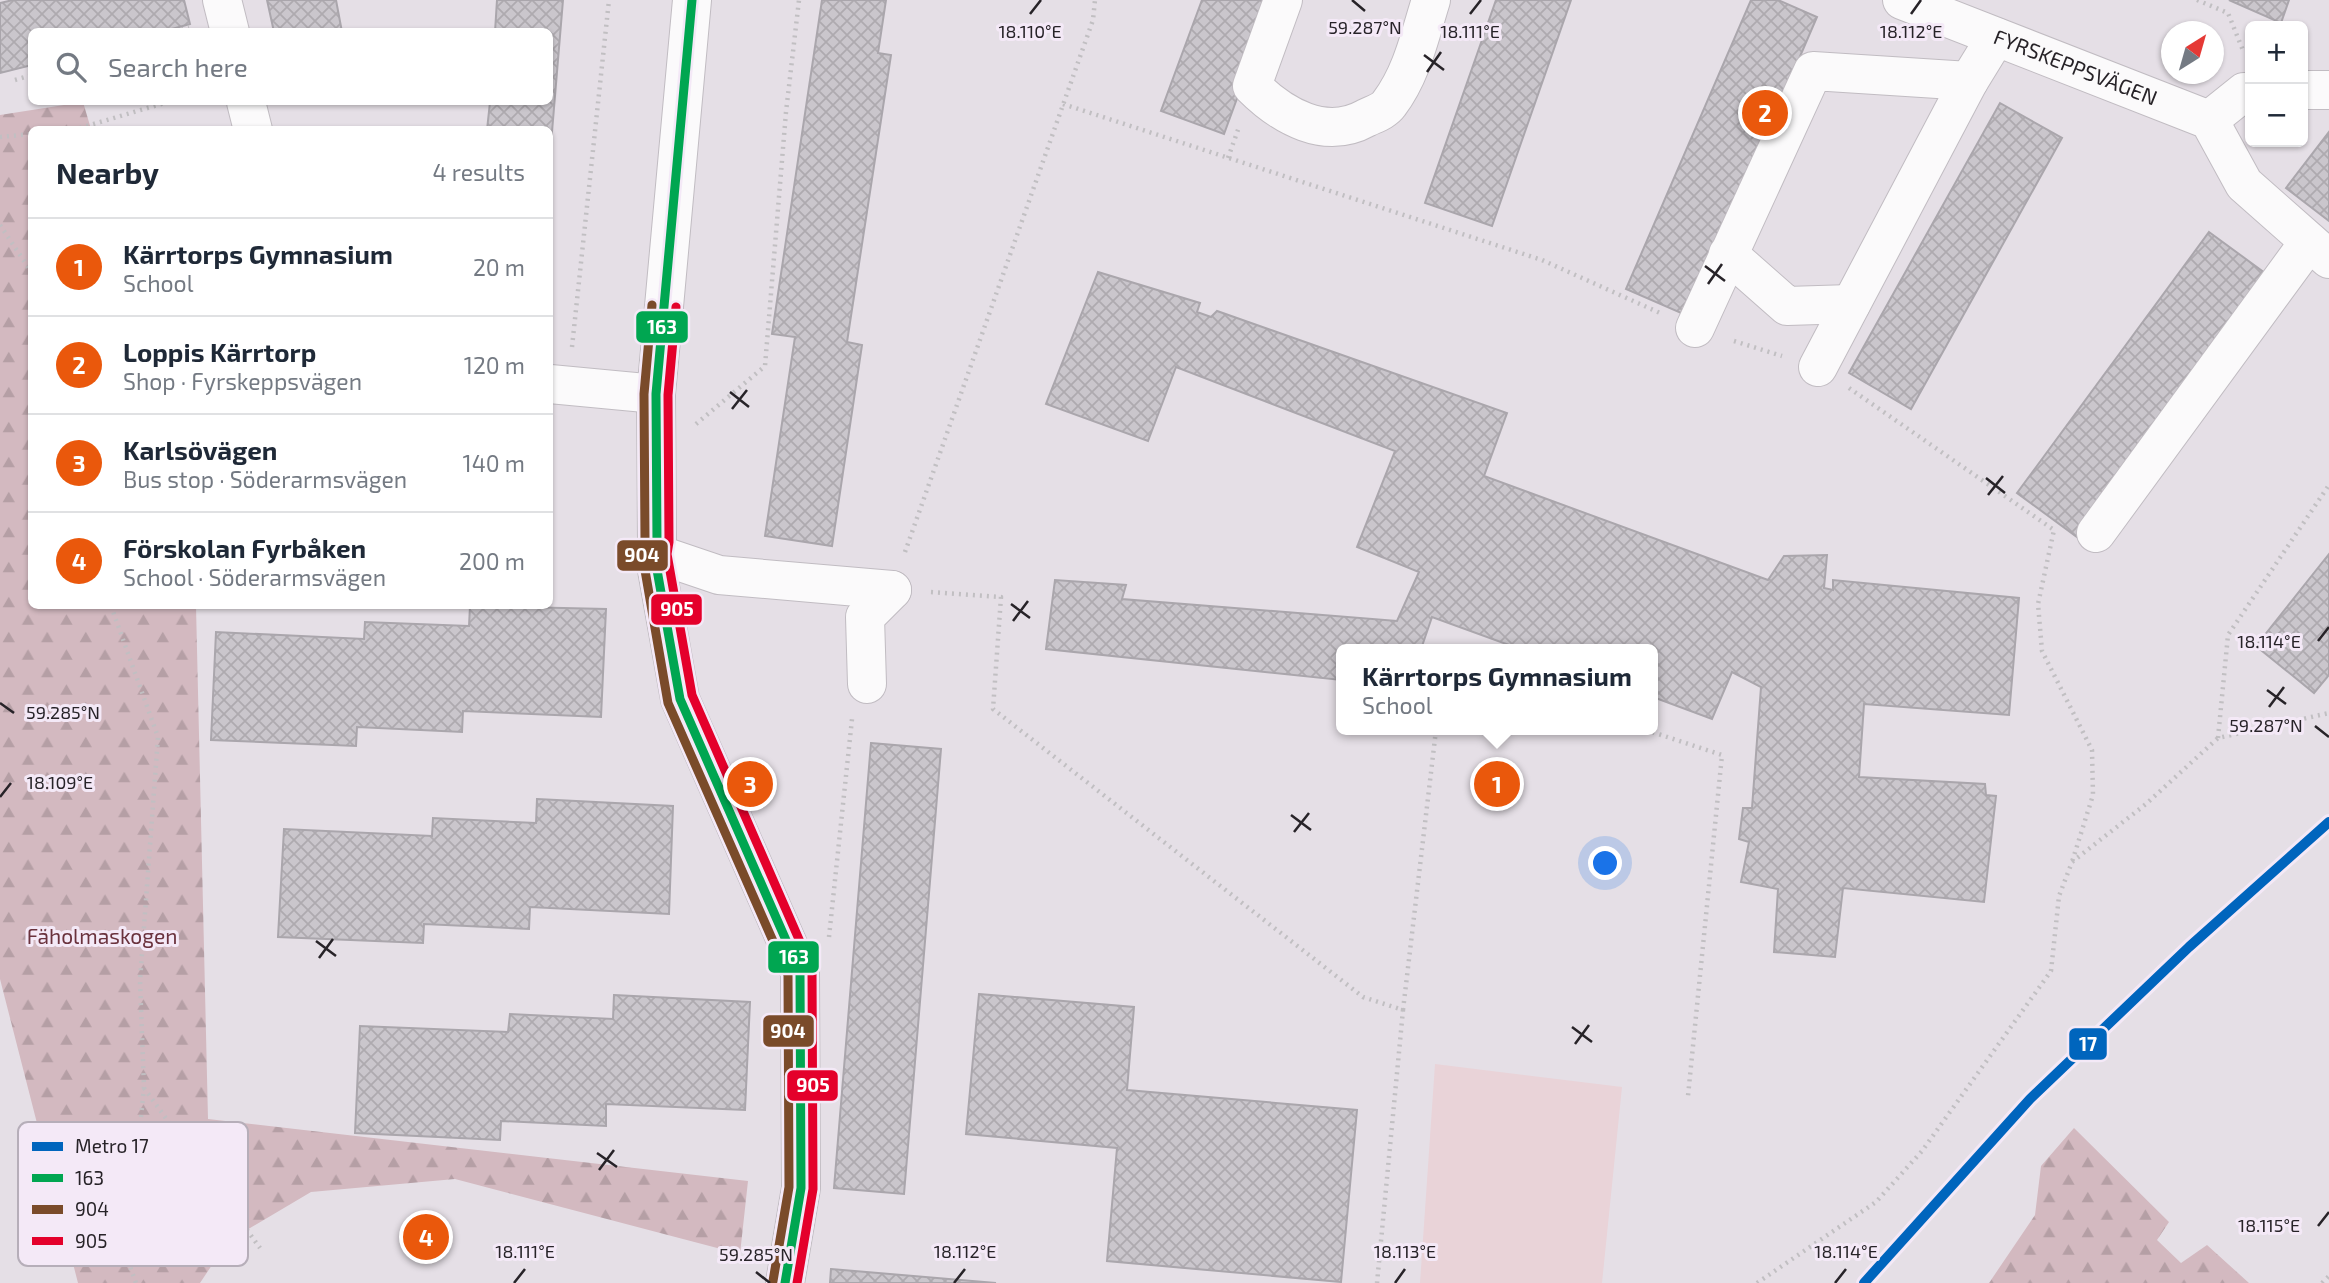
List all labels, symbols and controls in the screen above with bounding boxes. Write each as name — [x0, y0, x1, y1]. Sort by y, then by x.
text: 59.287°N — [1328, 16, 1402, 38]
text: 18.110°E — [998, 20, 1062, 42]
text: 18.111°E — [1440, 20, 1500, 42]
text: 18.112°E — [1880, 20, 1942, 42]
north arrow — [2161, 21, 2224, 84]
map controls — [2245, 21, 2308, 147]
button: + — [2245, 21, 2308, 84]
street label: FYRSKEPPSVÄGEN — [1990, 23, 2161, 110]
search box — [28, 28, 553, 105]
icon: search — [52, 48, 90, 86]
text: Search here — [108, 51, 248, 82]
button: − — [2245, 84, 2308, 147]
pin: 2 — [1742, 87, 1788, 139]
text: Nearby — [56, 154, 159, 190]
text: 4 results — [433, 158, 525, 186]
text: Kärrtorps Gymnasium — [123, 238, 393, 269]
text: 1 — [74, 253, 84, 281]
text: 20 m — [473, 253, 525, 281]
text: School — [123, 269, 193, 297]
line badge: 163 — [635, 310, 689, 344]
text: 163 — [647, 315, 677, 338]
text: Loppis Kärrtorp — [123, 336, 316, 367]
text: 2 — [72, 351, 86, 379]
text: 120 m — [464, 351, 525, 379]
text: Shop · Fyrskeppsvägen — [123, 367, 362, 395]
text: Karlsövägen — [123, 434, 277, 465]
text: 3 — [72, 449, 86, 477]
text: 140 m — [463, 449, 525, 477]
text: Bus stop · Söderarmsvägen — [123, 465, 407, 493]
text: Förskolan Fyrbåken — [123, 532, 366, 563]
line badge: 904 — [616, 539, 669, 572]
text: 904 — [624, 543, 660, 566]
text: 4 — [72, 547, 86, 575]
text: 200 m — [459, 547, 525, 575]
text: School · Söderarmsvägen — [123, 563, 386, 591]
line badge: 905 — [650, 593, 703, 626]
text: 905 — [660, 597, 694, 620]
text: 18.114°E — [2237, 630, 2301, 652]
popup — [1336, 644, 1658, 735]
text: Kärrtorps Gymnasium — [1362, 660, 1632, 691]
text: School — [1362, 691, 1433, 719]
text: 59.285°N — [26, 701, 100, 723]
text: 59.287°N — [2229, 714, 2303, 736]
pin: 3 — [727, 758, 773, 810]
pin: 1 — [1474, 758, 1520, 810]
text: 18.109°E — [27, 771, 93, 793]
your location — [1588, 846, 1622, 880]
park label: Fäholmaskogen — [27, 923, 177, 948]
line badge: 163 — [767, 940, 820, 974]
text: 163 — [779, 945, 809, 968]
line badge: 904 — [762, 1014, 815, 1048]
text: 904 — [770, 1019, 806, 1042]
line badge: 17 — [2068, 1027, 2108, 1061]
text: 17 — [2079, 1032, 2097, 1055]
line badge: 905 — [786, 1069, 839, 1102]
text: 905 — [796, 1073, 830, 1096]
legend — [18, 1122, 248, 1266]
text: Metro 17 — [75, 1134, 149, 1157]
text: 163 — [75, 1166, 104, 1189]
text: 904 — [75, 1197, 109, 1220]
pin: 4 — [403, 1211, 449, 1263]
text: 18.115°E — [2238, 1214, 2300, 1236]
text: 905 — [75, 1229, 108, 1252]
text: 18.111°E — [495, 1240, 555, 1262]
text: 18.112°E — [934, 1240, 996, 1262]
text: 18.113°E — [1374, 1240, 1436, 1262]
text: 18.114°E — [1814, 1240, 1878, 1262]
text: 59.285°N — [719, 1243, 793, 1265]

